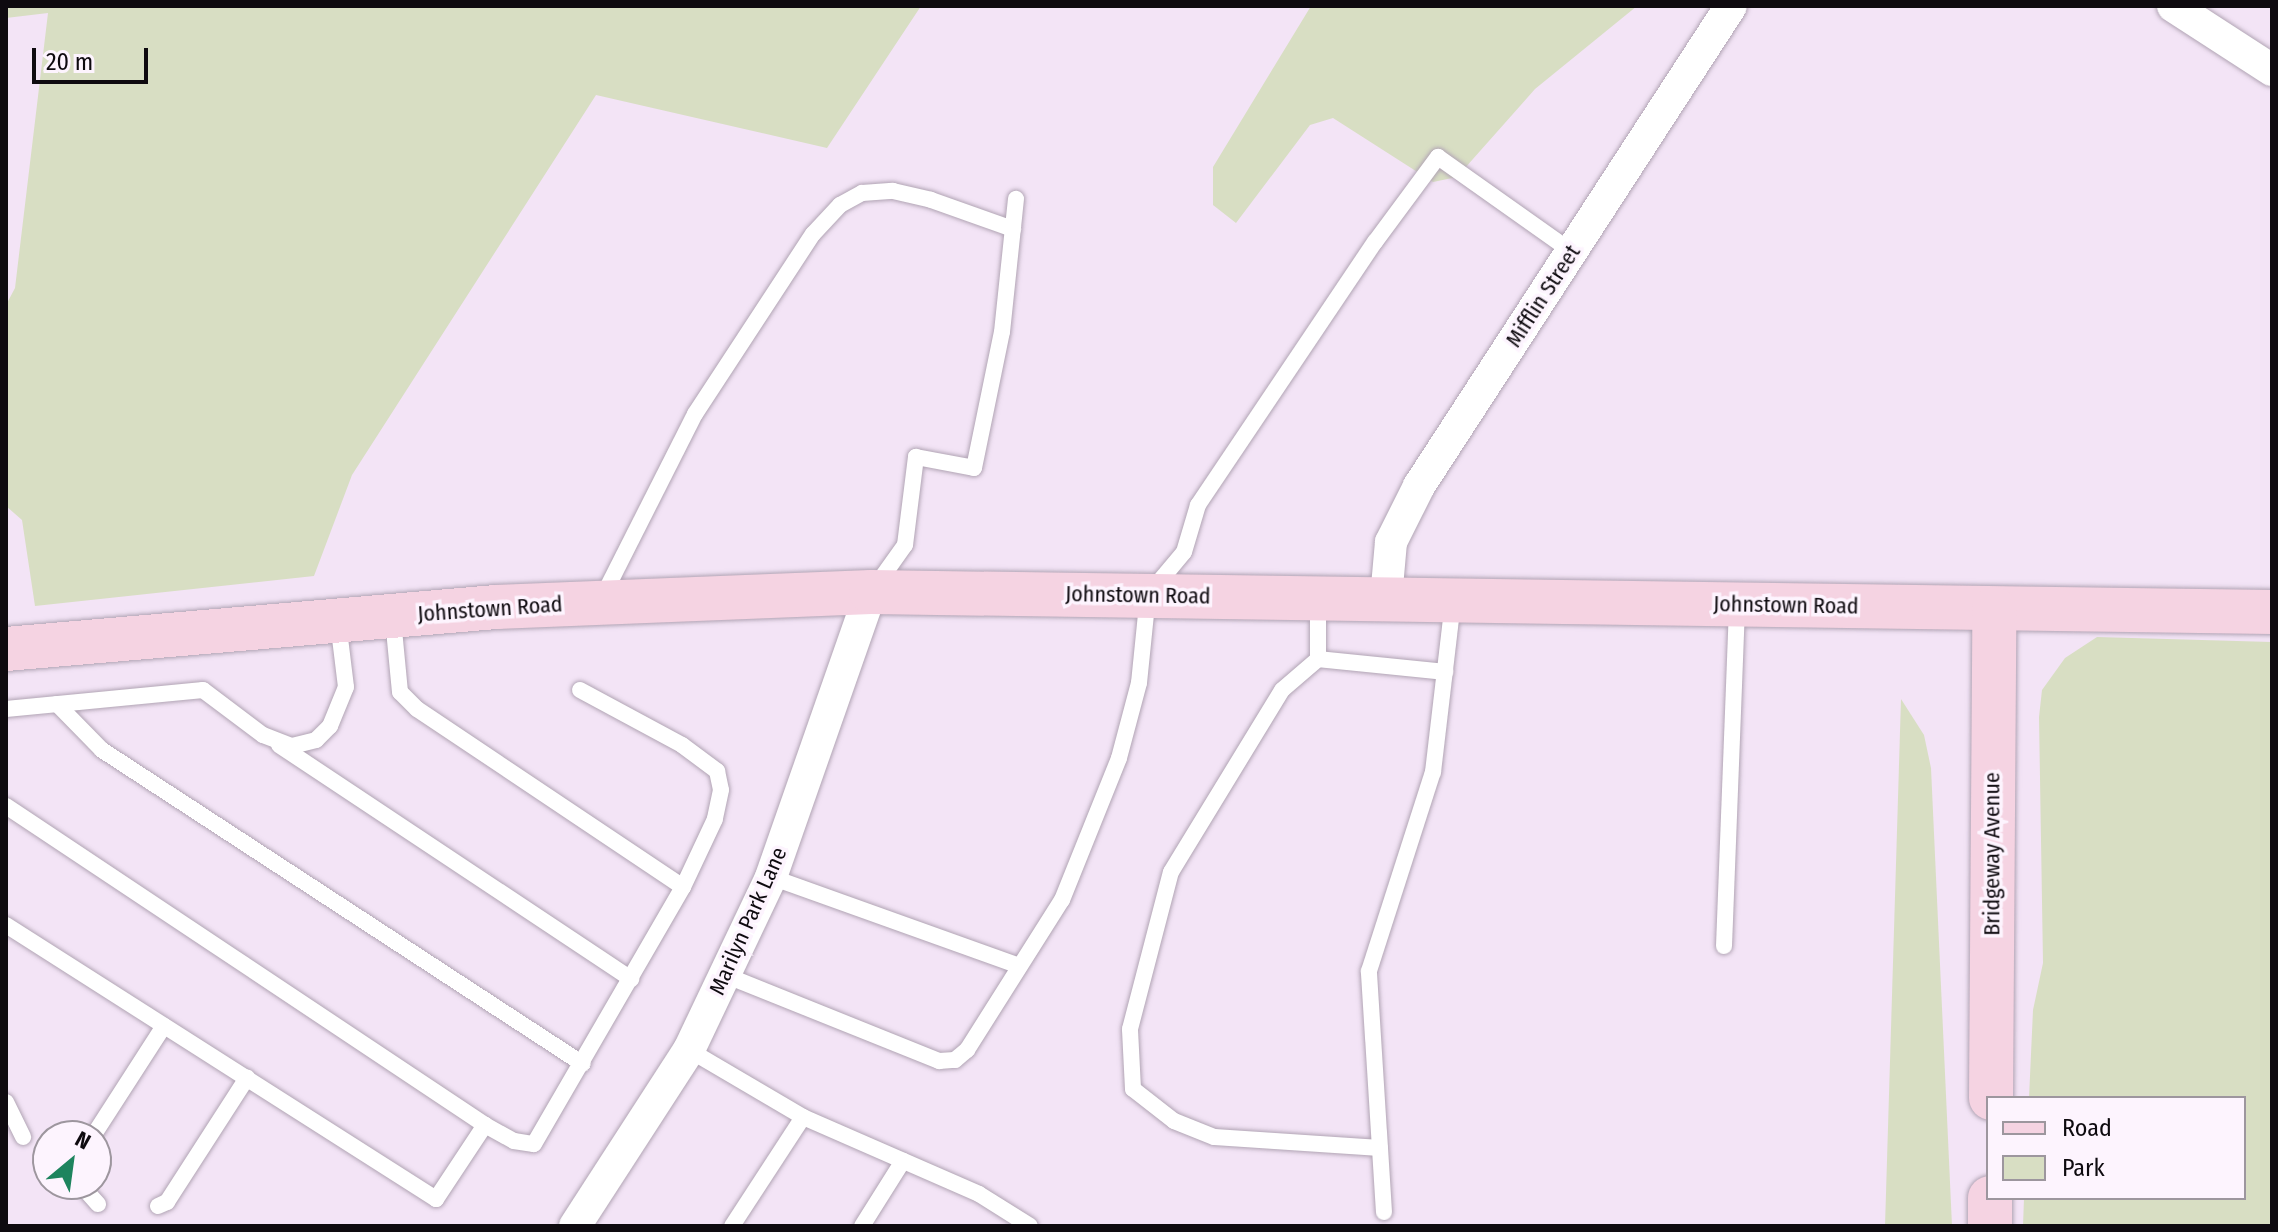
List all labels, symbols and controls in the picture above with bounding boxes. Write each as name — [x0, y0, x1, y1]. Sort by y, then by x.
scale bar — [36, 32, 152, 82]
text: 20 m — [46, 48, 93, 76]
street label: Mifflin Street — [1500, 240, 1586, 352]
street label: Johnstown Road — [1065, 581, 1211, 609]
street label: Johnstown Road — [417, 591, 563, 627]
street label: Johnstown Road — [1713, 591, 1859, 619]
street label: Bridgeway Avenue — [1979, 772, 2005, 936]
street label: Marilyn Park Lane — [704, 843, 792, 999]
legend — [1986, 1096, 2246, 1200]
text: Road — [2062, 1114, 2112, 1142]
north arrow — [32, 1120, 112, 1200]
text: N — [71, 1125, 95, 1155]
text: Park — [2062, 1154, 2105, 1182]

